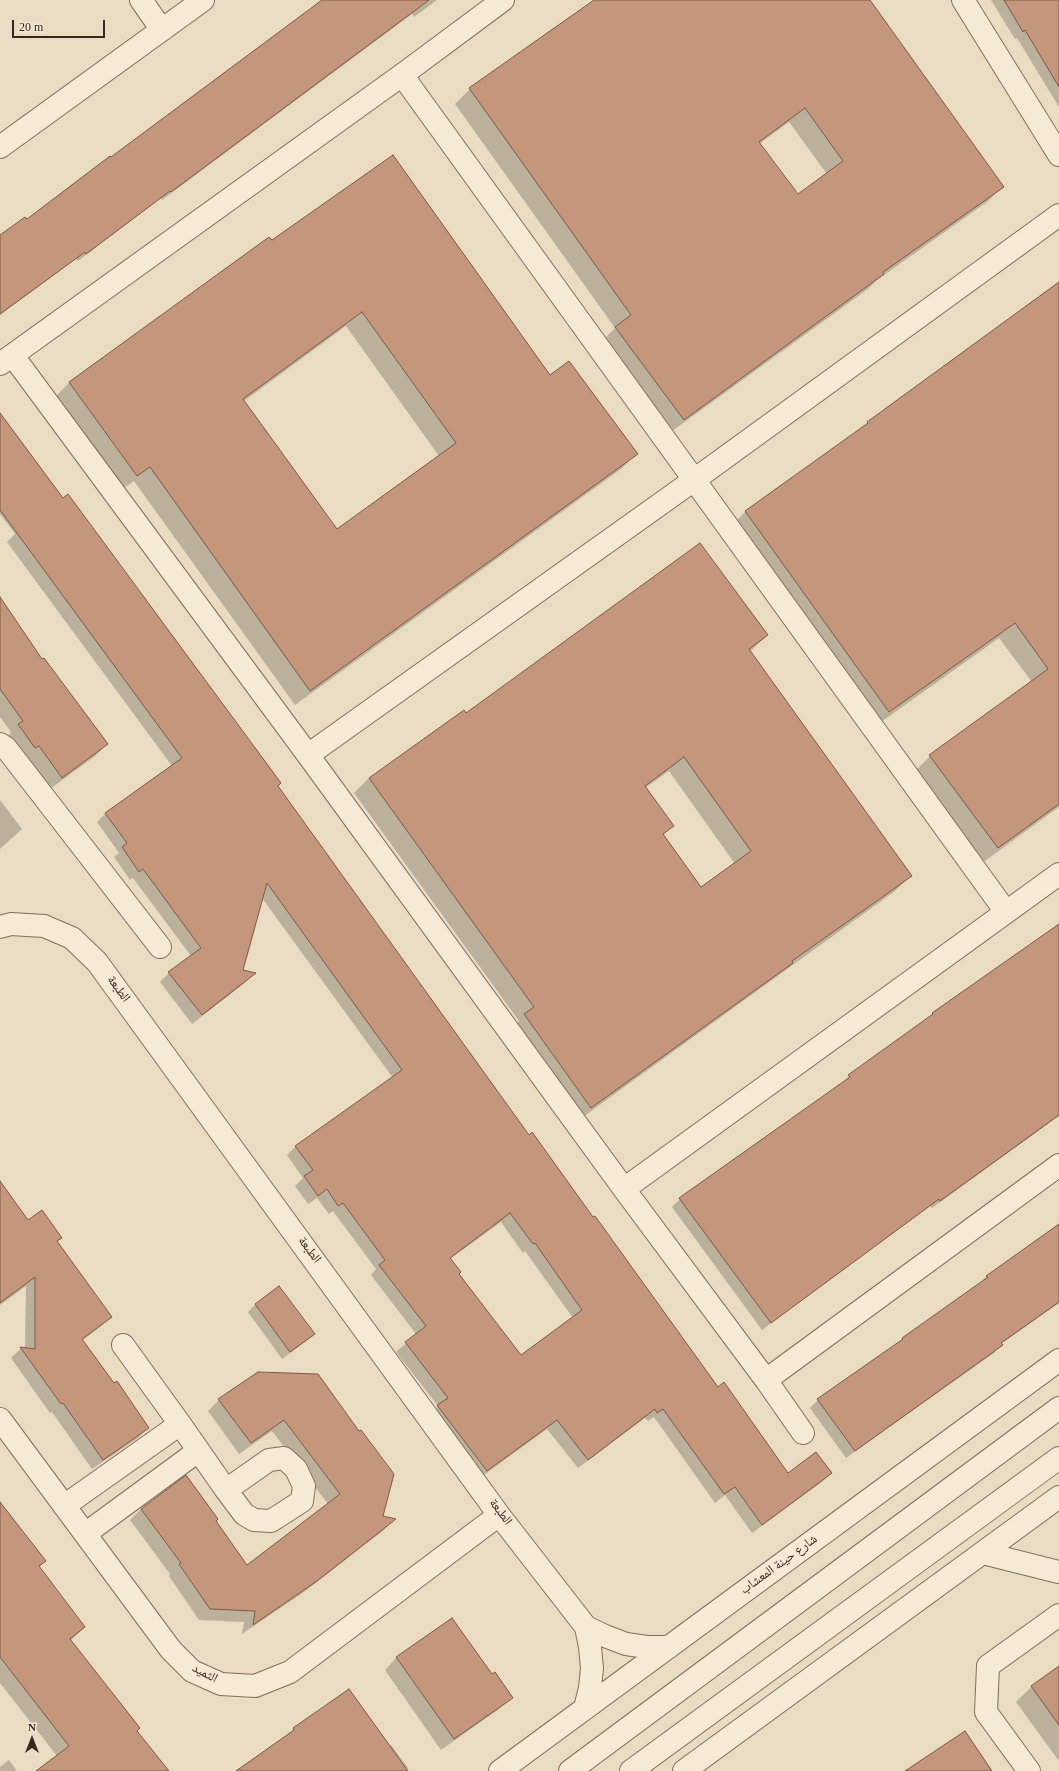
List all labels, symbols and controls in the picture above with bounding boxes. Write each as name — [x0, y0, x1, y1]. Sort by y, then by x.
scale bar — [14, 12, 107, 38]
text: 20 m — [19, 20, 43, 34]
street label: الطبعة — [102, 974, 132, 1006]
street label: الطبعة — [293, 1235, 323, 1267]
street label: الطبعة — [484, 1497, 514, 1529]
street label: شارع حينة المعشاب — [738, 1533, 822, 1599]
street label: الثميد — [189, 1662, 219, 1688]
north arrow — [12, 1719, 52, 1759]
text: N — [28, 1721, 36, 1733]

